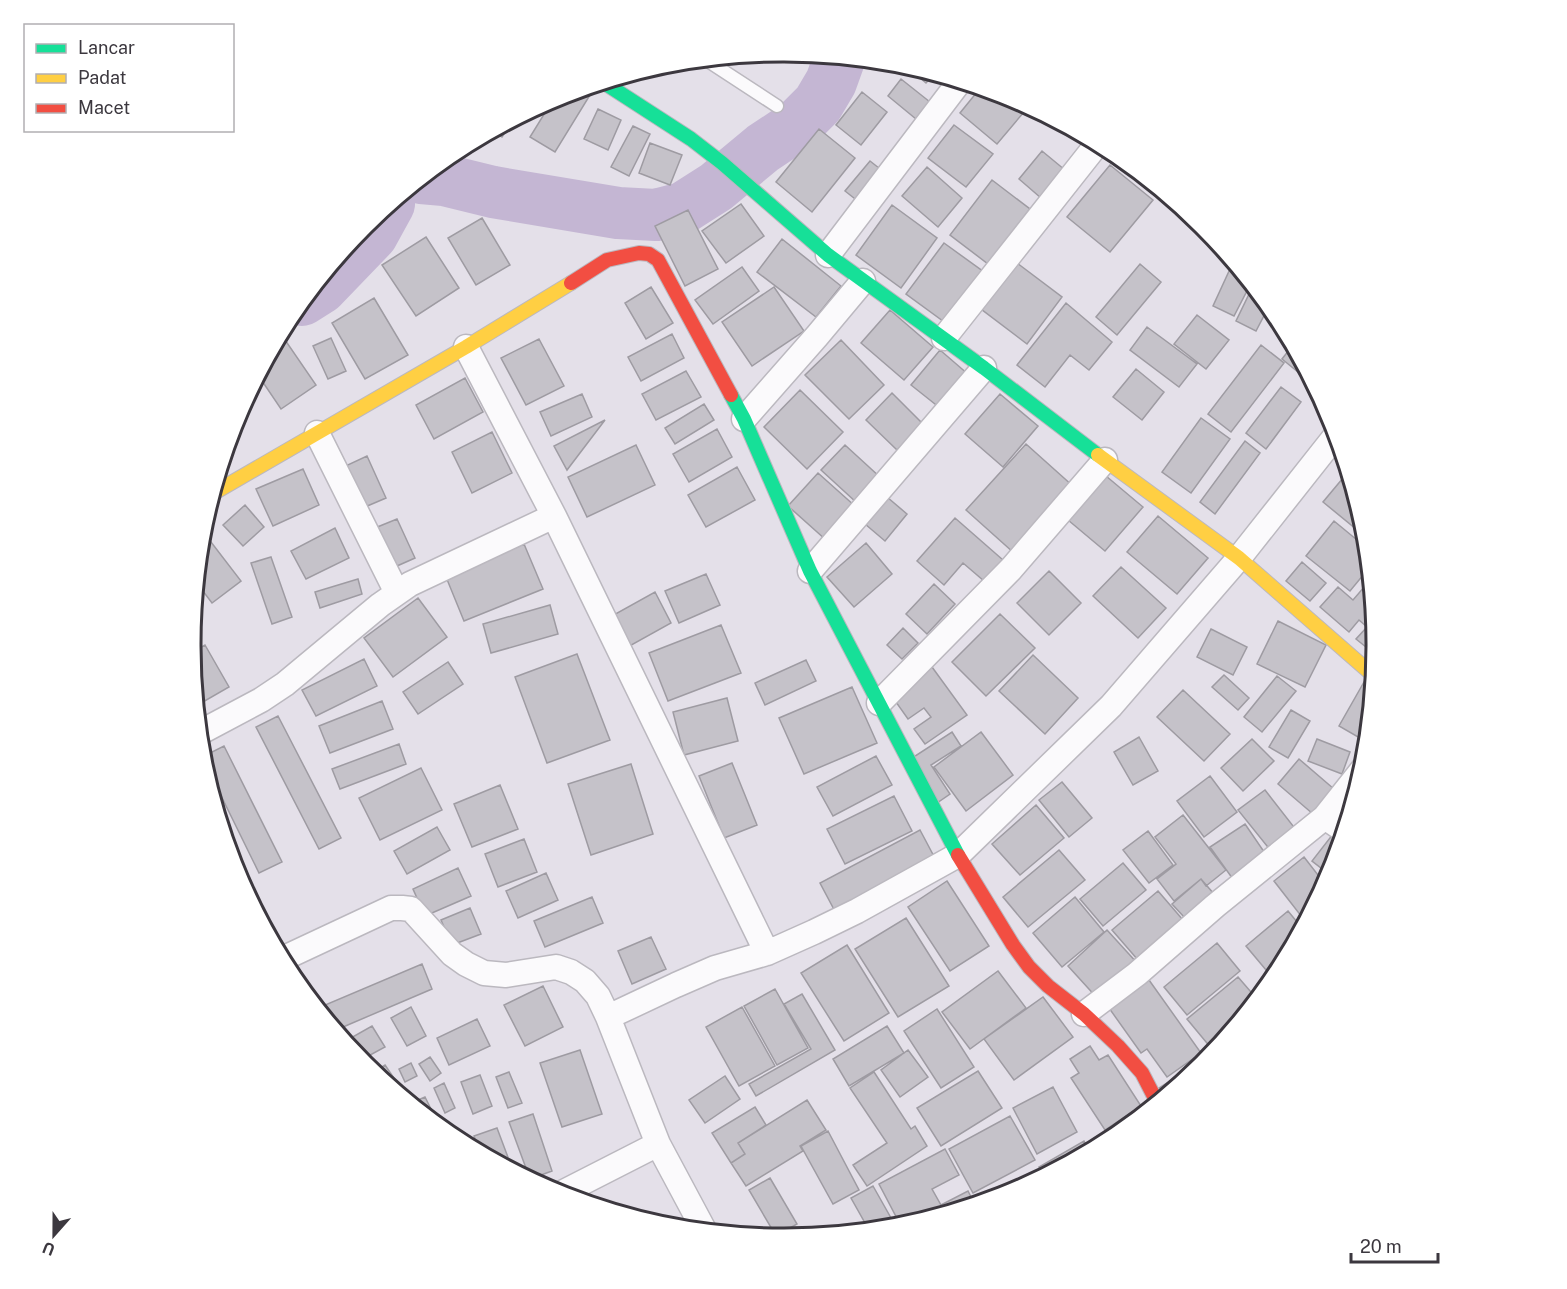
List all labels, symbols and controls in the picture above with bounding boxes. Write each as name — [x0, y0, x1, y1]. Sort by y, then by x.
legend — [24, 24, 234, 132]
text: Lancar — [78, 37, 135, 58]
text: Padat — [78, 67, 127, 88]
text: Macet — [78, 97, 130, 118]
north arrow — [24, 1205, 84, 1265]
scale bar — [1351, 1226, 1438, 1264]
text: 20 m — [1360, 1236, 1402, 1257]
text: U — [40, 1238, 58, 1259]

